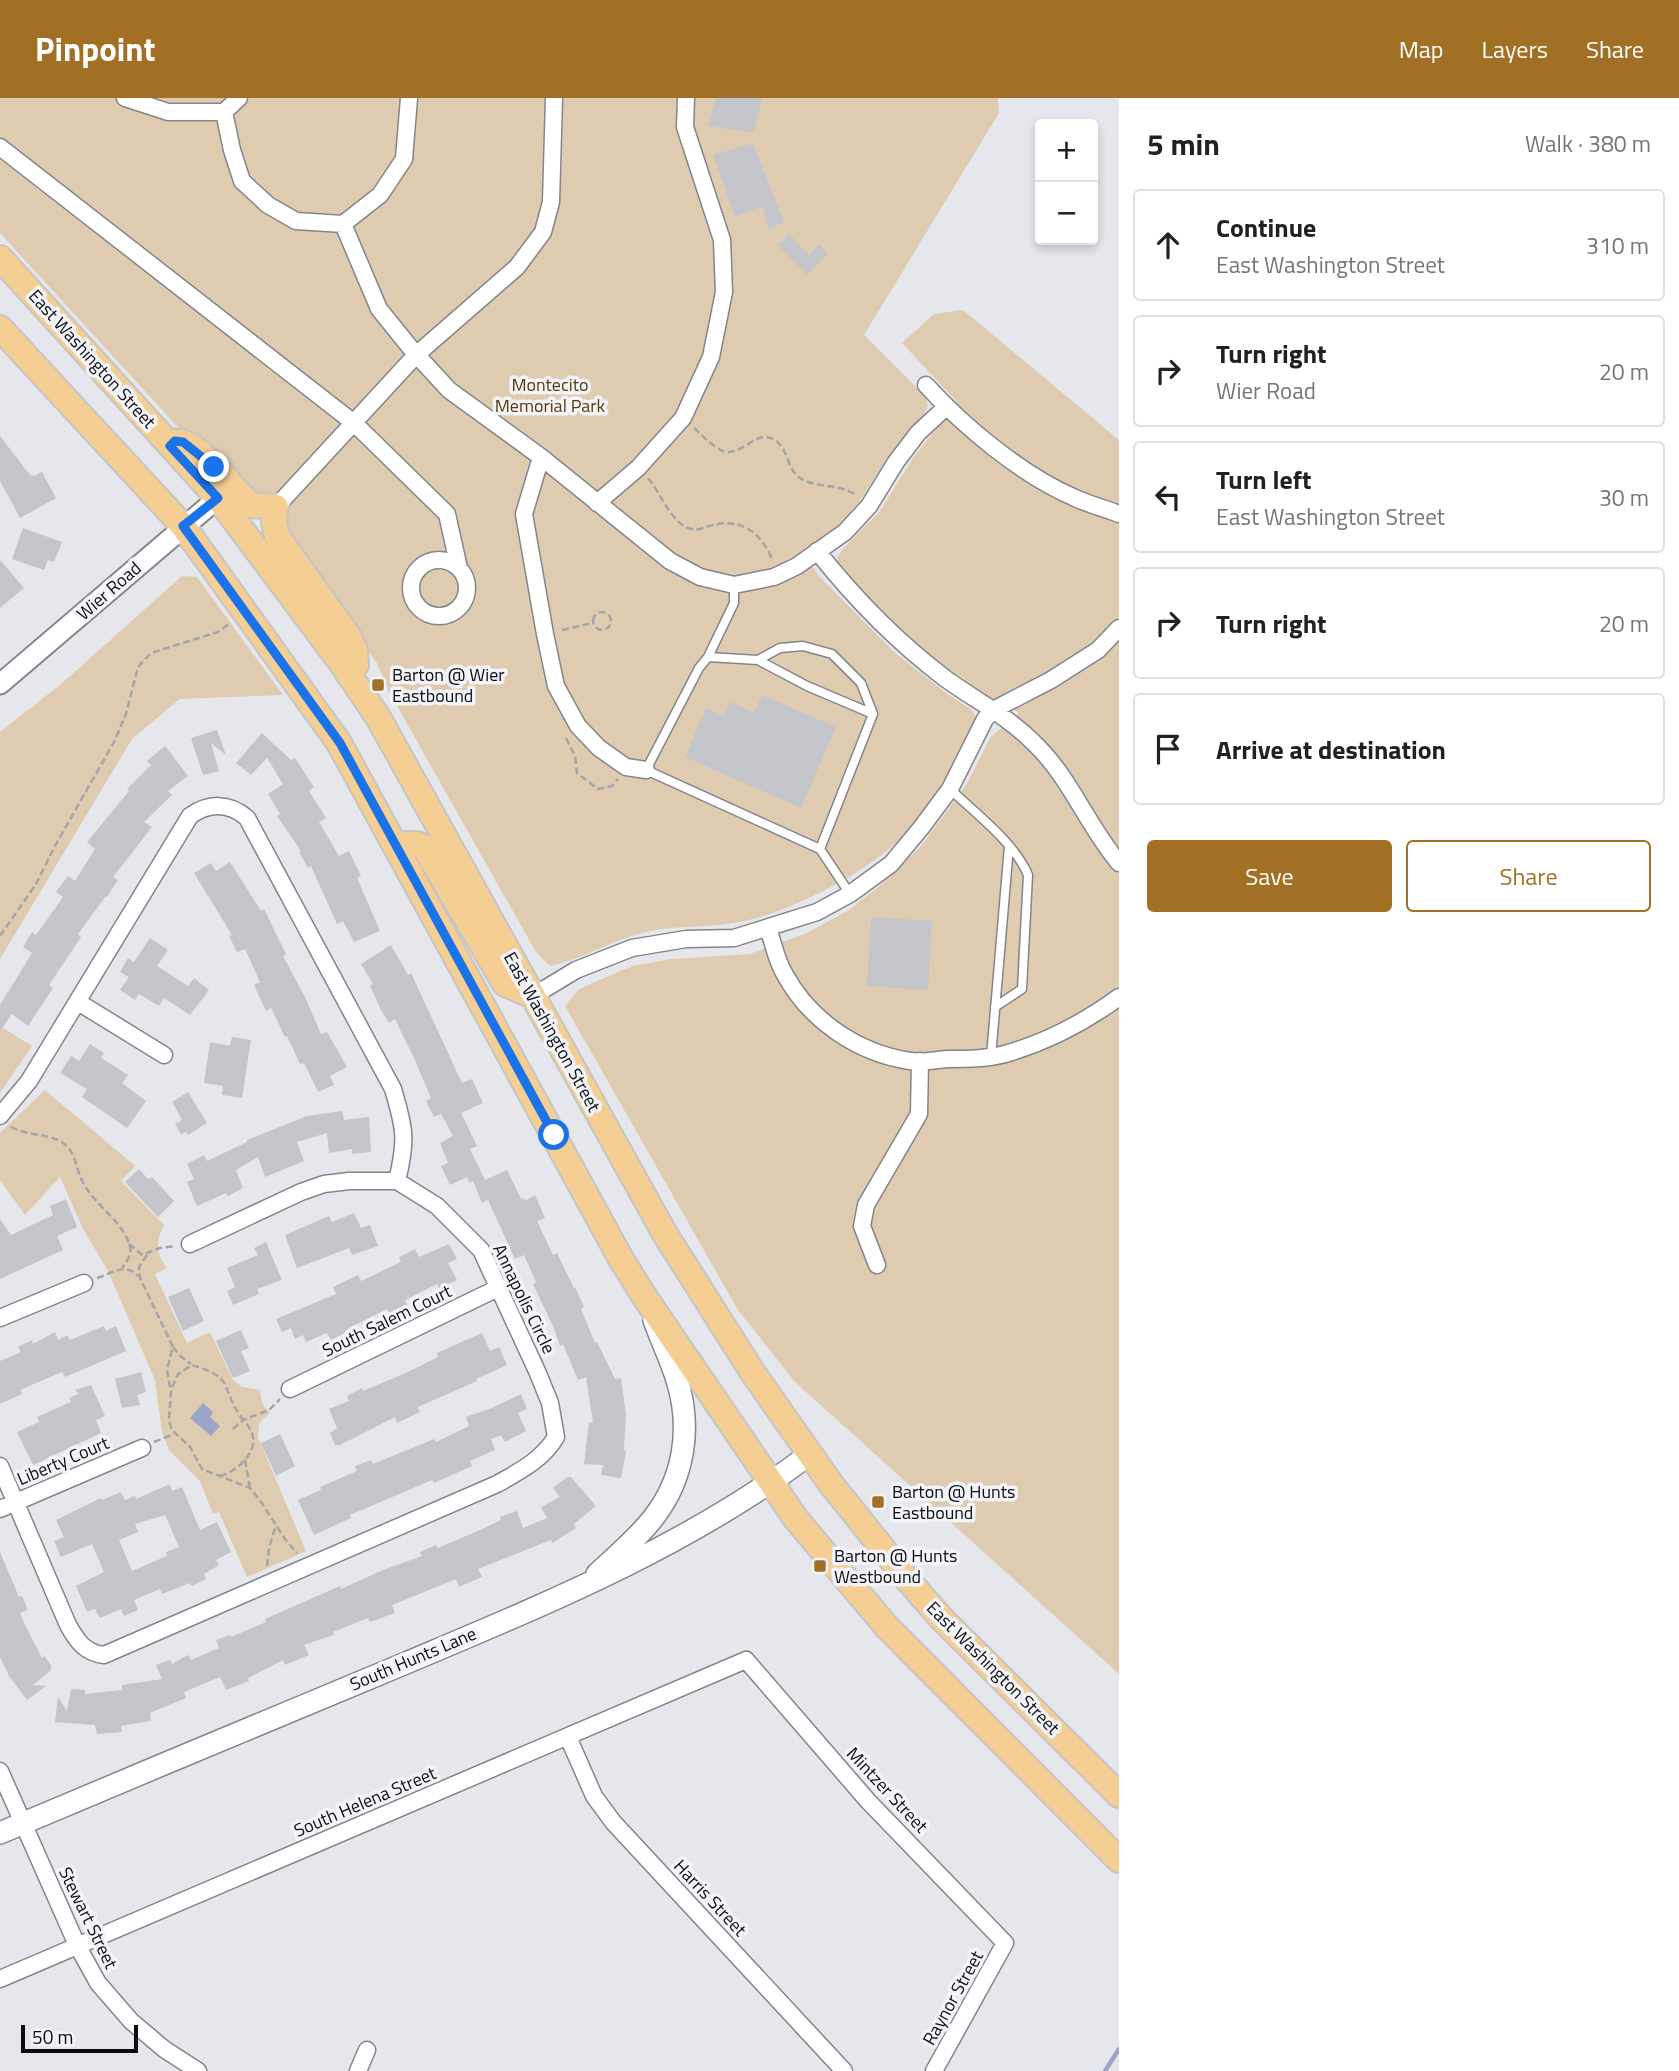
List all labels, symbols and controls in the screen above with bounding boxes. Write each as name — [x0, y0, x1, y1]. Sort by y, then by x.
text: Pinpoint — [35, 24, 155, 74]
text: Map — [1399, 31, 1444, 67]
text: Layers — [1482, 31, 1548, 67]
text: Share — [1586, 31, 1644, 67]
map controls — [1035, 119, 1098, 245]
button: + — [1035, 119, 1098, 182]
text: 5 min — [1147, 121, 1220, 167]
text: Walk · 380 m — [1525, 126, 1651, 161]
button: − — [1035, 182, 1098, 245]
text: Continue — [1216, 208, 1316, 247]
icon: ahead — [1149, 226, 1187, 264]
text: 310 m — [1586, 228, 1649, 263]
text: East Washington Street — [1216, 247, 1445, 282]
street label: East Washington Street — [22, 283, 163, 435]
text: Turn right — [1216, 334, 1327, 373]
icon: right — [1149, 352, 1187, 390]
text: 20 m — [1599, 354, 1649, 389]
park label: Montecito Memorial Park — [495, 371, 606, 419]
text: Wier Road — [1216, 373, 1316, 408]
route end — [198, 451, 229, 482]
text: Turn left — [1216, 460, 1311, 499]
icon: left — [1149, 478, 1187, 516]
text: 30 m — [1599, 480, 1649, 515]
text: East Washington Street — [1216, 499, 1445, 534]
street label: Wier Road — [70, 555, 147, 626]
icon: right — [1149, 604, 1187, 642]
text: Turn right — [1216, 604, 1327, 643]
text: 20 m — [1599, 606, 1649, 641]
place label: Barton @ Wier Eastbound — [392, 661, 505, 709]
marker: Barton @ Wier Eastbound — [370, 677, 386, 693]
icon: arrive — [1149, 730, 1187, 768]
text: Arrive at destination — [1216, 730, 1446, 769]
button: Save — [1147, 840, 1392, 912]
button: Share — [1406, 840, 1651, 912]
street label: East Washington Street — [497, 947, 608, 1117]
route start — [538, 1119, 569, 1150]
street label: Annapolis Circle — [486, 1239, 563, 1358]
street label: South Salem Court — [317, 1277, 457, 1364]
street label: Liberty Court — [13, 1429, 114, 1492]
place label: Barton @ Hunts Eastbound — [892, 1478, 1015, 1526]
marker: Barton @ Hunts Eastbound — [870, 1494, 886, 1510]
place label: Barton @ Hunts Westbound — [834, 1542, 957, 1590]
marker: Barton @ Hunts Westbound — [812, 1558, 828, 1574]
street label: East Washington Street — [920, 1595, 1067, 1741]
street label: South Hunts Lane — [345, 1620, 480, 1697]
street label: Mintzer Street — [840, 1741, 935, 1839]
street label: South Helena Street — [289, 1759, 441, 1844]
street label: Harris Street — [668, 1853, 754, 1943]
street label: Stewart Street — [52, 1862, 125, 1974]
street label: Raynor Street — [915, 1945, 990, 2050]
scale bar — [21, 2022, 138, 2054]
text: 50 m — [32, 2022, 73, 2051]

